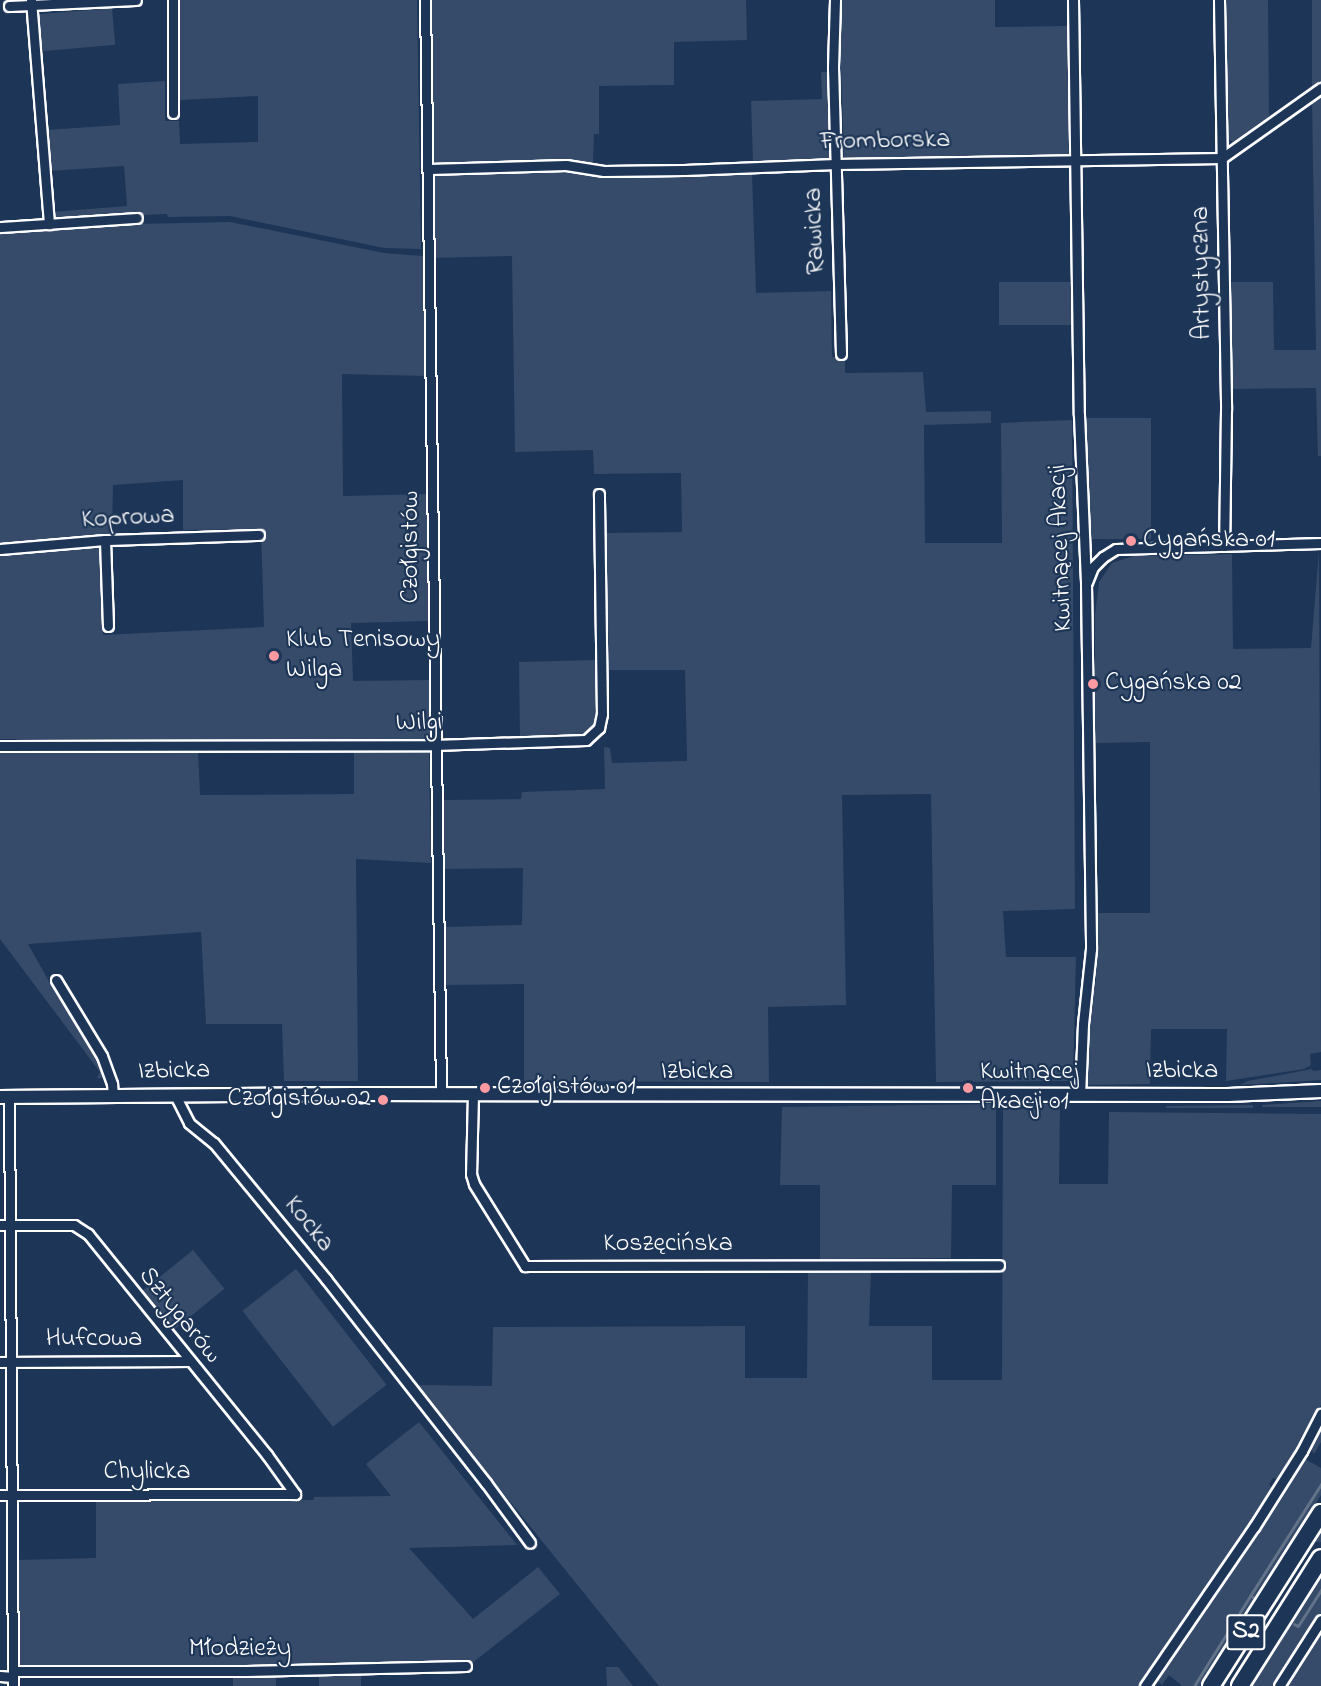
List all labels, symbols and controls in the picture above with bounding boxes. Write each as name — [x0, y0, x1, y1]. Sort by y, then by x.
street label: Fromborska — [819, 125, 951, 159]
street label: Rawicka — [799, 187, 833, 275]
street label: Artystyczna — [1186, 206, 1220, 340]
street label: Kwitnącej Akacji — [1043, 464, 1081, 632]
street label: Czołgistów — [396, 491, 428, 603]
street label: Koprowa — [81, 501, 175, 537]
place label: Cygańska 01 — [1143, 525, 1275, 557]
marker: Cygańska 01 — [1124, 534, 1138, 548]
place label: Klub Tenisowy Wilga — [286, 625, 440, 686]
marker: Klub Tenisowy Wilga — [267, 649, 281, 663]
place label: Cygańska 02 — [1105, 668, 1242, 700]
marker: Cygańska 02 — [1086, 677, 1100, 691]
street label: Wilgi — [395, 708, 443, 740]
street label: Izbicka — [138, 1056, 210, 1088]
street label: Izbicka — [1146, 1056, 1218, 1088]
street label: Izbicka — [661, 1057, 733, 1089]
place label: Kwitnącej Akacji 01 — [980, 1057, 1078, 1118]
place label: Czołgistów 01 — [497, 1072, 636, 1104]
marker: Czołgistów 01 — [478, 1081, 492, 1095]
marker: Kwitnącej Akacji 01 — [961, 1081, 975, 1095]
place label: Czołgistów 02 — [228, 1084, 371, 1116]
marker: Czołgistów 02 — [376, 1093, 390, 1107]
street label: Kocka — [276, 1191, 340, 1259]
street label: Koszęcińska — [603, 1229, 733, 1261]
street label: Sztygarów — [131, 1261, 227, 1371]
street label: Hufcowa — [46, 1324, 142, 1356]
street label: Chylicka — [103, 1457, 191, 1489]
road number: S2 — [1225, 1611, 1267, 1653]
street label: Młodzieży — [189, 1634, 291, 1666]

